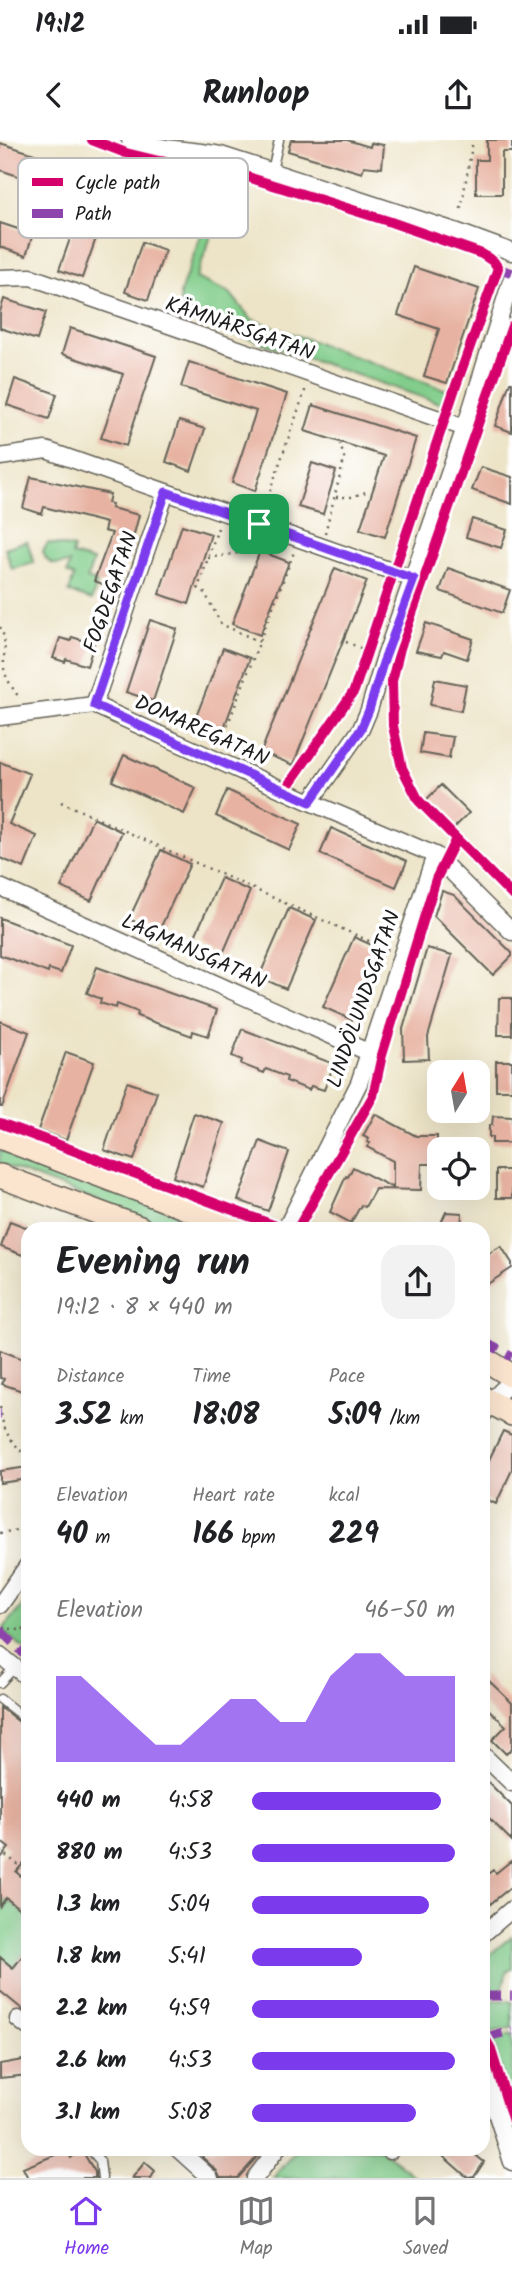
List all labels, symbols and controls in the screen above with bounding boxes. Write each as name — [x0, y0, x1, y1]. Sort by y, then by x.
text: 19:12 — [35, 4, 85, 46]
text: Runloop — [202, 69, 310, 120]
icon: back — [35, 76, 73, 114]
icon: share — [439, 76, 477, 114]
legend — [18, 158, 248, 238]
text: Cycle path — [75, 169, 160, 199]
text: Path — [75, 200, 112, 230]
street label: KÄMNÄRSGATAN — [160, 288, 319, 370]
pin — [229, 494, 289, 554]
icon: arrive — [240, 505, 278, 543]
street label: FOGDEGATAN — [75, 527, 148, 658]
street label: DOMAREGATAN — [129, 687, 274, 776]
street label: LAGMANSGATAN — [116, 906, 271, 999]
street label: LINDÖLUNDSGATAN — [319, 906, 410, 1092]
north arrow — [427, 1060, 490, 1124]
map controls — [427, 1060, 490, 1200]
button: locate — [427, 1137, 490, 1200]
text: Evening run — [56, 1234, 250, 1294]
button: share — [381, 1245, 455, 1319]
text: 19:12 · 8 × 440 m — [56, 1290, 232, 1326]
text: Distance — [56, 1362, 124, 1392]
text: Time — [192, 1362, 231, 1392]
text: Pace — [329, 1362, 365, 1392]
text: 3.52 — [56, 1392, 112, 1440]
text: 18:08 — [192, 1392, 260, 1440]
text: 5:09 — [329, 1392, 382, 1440]
text: km — [112, 1404, 144, 1434]
text: /km — [382, 1404, 420, 1434]
text: Elevation — [56, 1481, 128, 1511]
text: Heart rate — [192, 1481, 275, 1511]
text: kcal — [329, 1481, 360, 1511]
text: 40 — [56, 1511, 88, 1559]
text: 166 — [192, 1511, 234, 1559]
text: 229 — [329, 1511, 379, 1559]
text: m — [88, 1523, 111, 1553]
text: bpm — [234, 1523, 276, 1553]
text: Elevation — [56, 1593, 143, 1629]
text: 46–50 m — [364, 1593, 455, 1629]
text: 440 m — [56, 1783, 121, 1819]
text: 4:58 — [168, 1783, 213, 1819]
text: 880 m — [56, 1835, 123, 1871]
text: 4:53 — [168, 1835, 212, 1871]
text: 1.3 km — [56, 1887, 120, 1923]
text: 5:04 — [168, 1887, 210, 1923]
text: 1.8 km — [56, 1939, 121, 1975]
text: 5:41 — [168, 1939, 206, 1975]
text: 2.2 km — [56, 1991, 127, 2027]
text: 4:59 — [168, 1991, 210, 2027]
text: 2.6 km — [56, 2043, 126, 2079]
text: 4:53 — [168, 2043, 212, 2079]
text: 3.1 km — [56, 2095, 120, 2131]
text: 5:08 — [168, 2095, 211, 2131]
tab: Home — [64, 2192, 109, 2264]
tab: Map — [237, 2192, 275, 2264]
tab: Saved — [403, 2192, 448, 2264]

